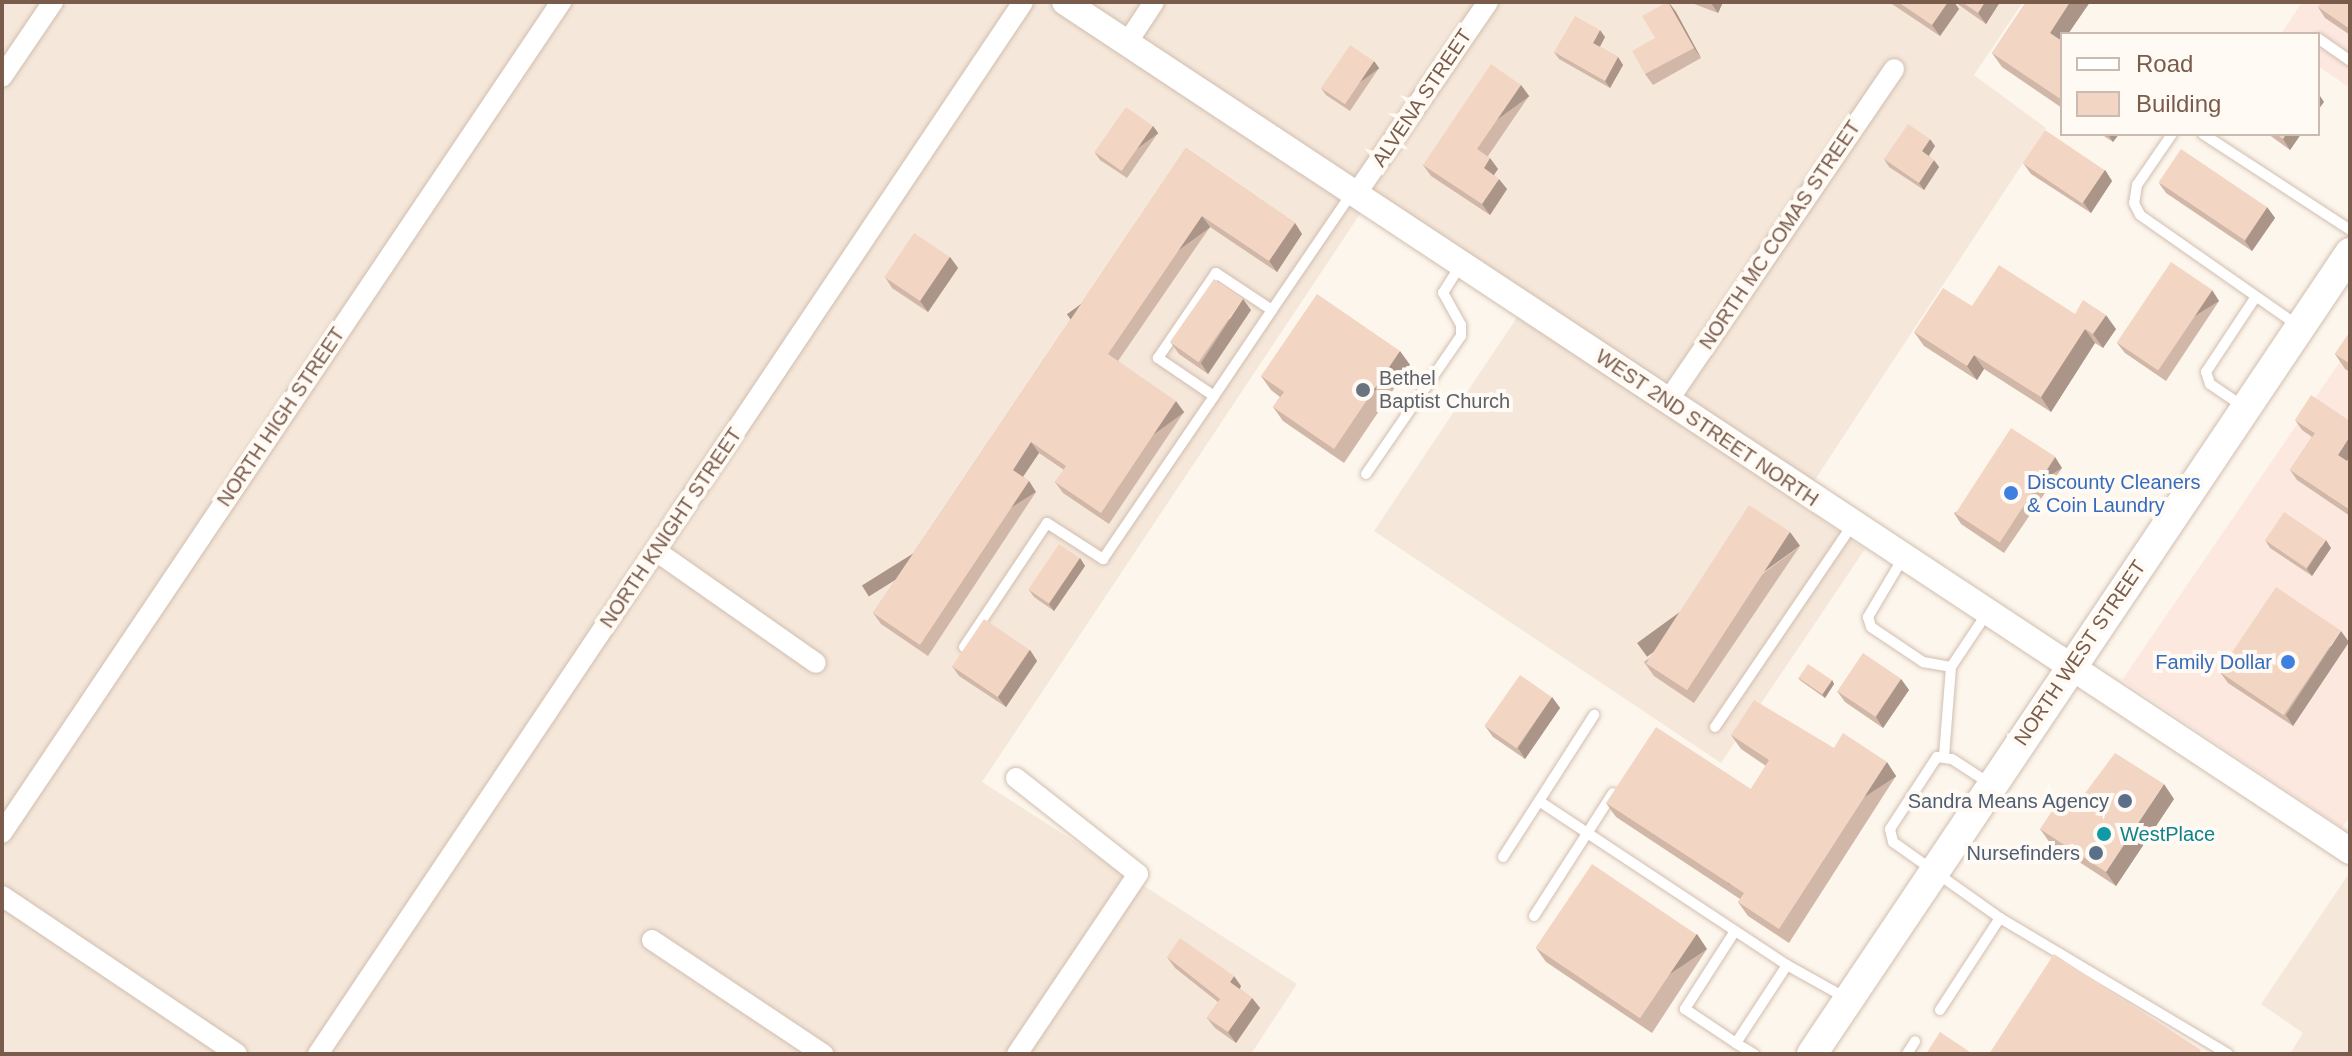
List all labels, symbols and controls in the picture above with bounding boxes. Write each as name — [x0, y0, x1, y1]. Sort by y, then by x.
street label: ALVENA STREET — [1367, 24, 1477, 172]
legend — [2060, 32, 2320, 136]
text: Road — [2136, 50, 2193, 77]
text: Building — [2136, 90, 2221, 117]
street label: NORTH MC COMAS STREET — [1694, 116, 1866, 354]
street label: NORTH HIGH STREET — [212, 323, 350, 511]
street label: WEST 2ND STREET NORTH — [1591, 344, 1823, 512]
place label: Bethel Baptist Church — [1379, 366, 1510, 413]
marker: Bethel Baptist Church — [1354, 381, 1372, 399]
street label: NORTH KNIGHT STREET — [595, 423, 747, 633]
place label: Discounty Cleaners & Coin Laundry — [2027, 470, 2200, 517]
marker: Discounty Cleaners & Coin Laundry — [2002, 484, 2020, 502]
street label: NORTH WEST STREET — [2009, 556, 2151, 750]
place label: Family Dollar — [2155, 650, 2272, 674]
marker: Family Dollar — [2279, 653, 2297, 671]
place label: Sandra Means Agency — [1907, 789, 2109, 813]
marker: Sandra Means Agency — [2116, 792, 2134, 810]
place label: WestPlace — [2120, 822, 2215, 846]
marker: WestPlace — [2095, 825, 2113, 843]
place label: Nursefinders — [1967, 841, 2080, 865]
marker: Nursefinders — [2087, 844, 2105, 862]

